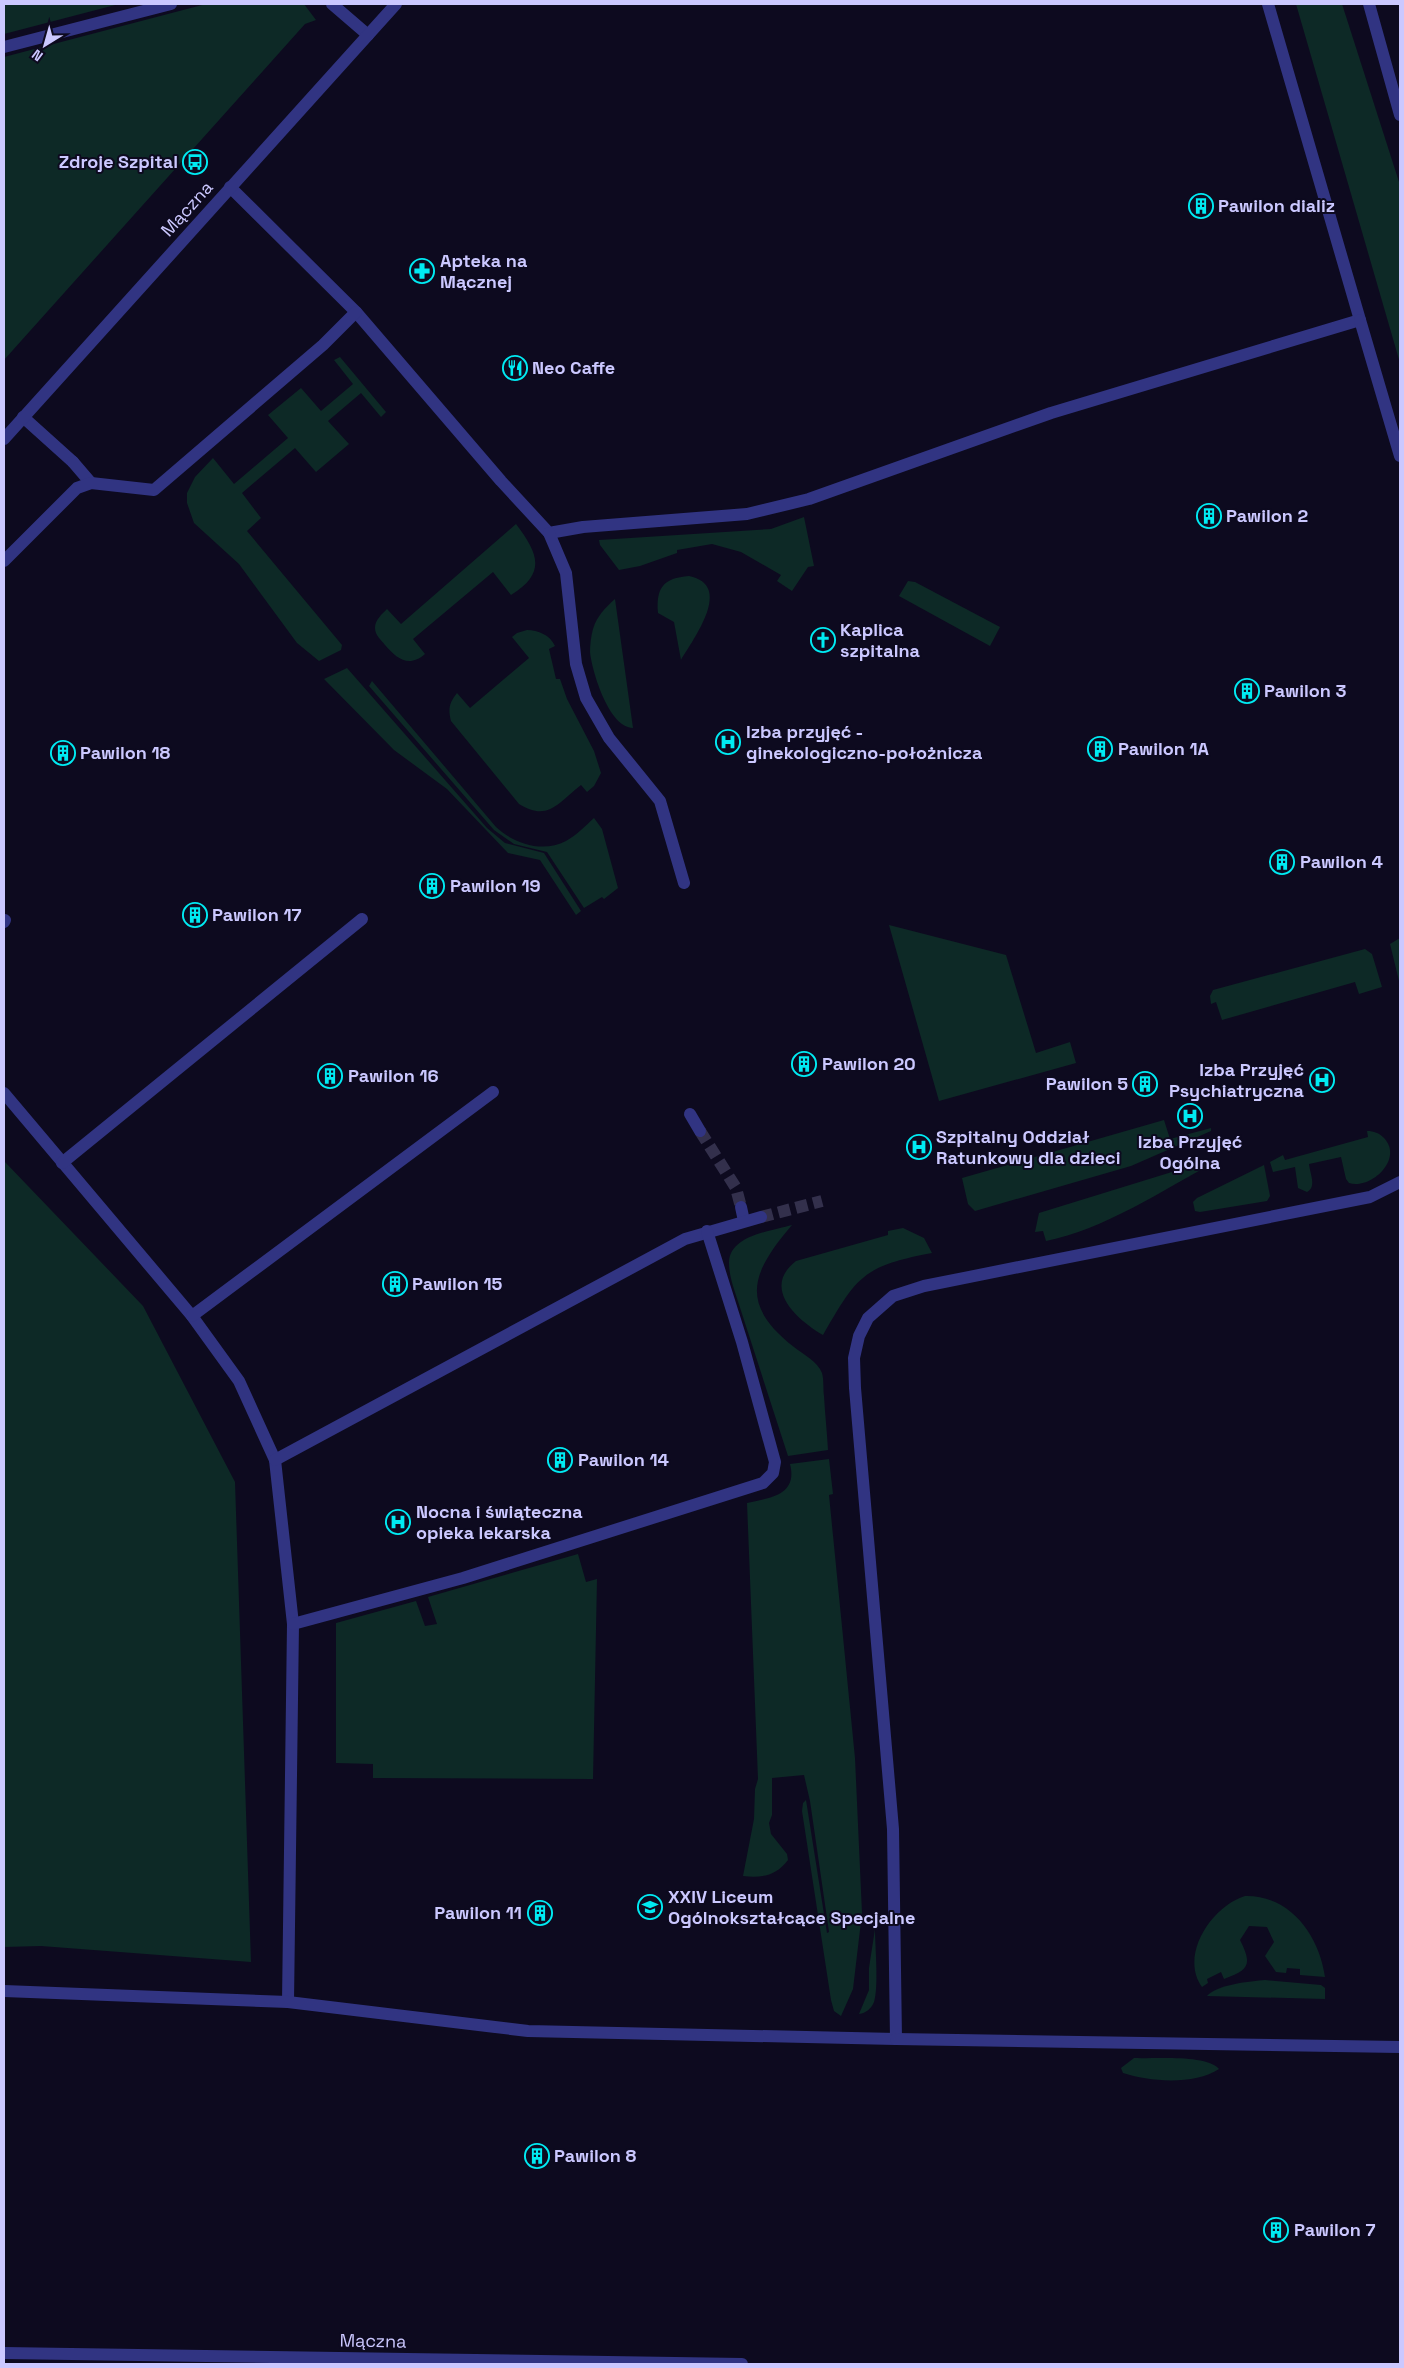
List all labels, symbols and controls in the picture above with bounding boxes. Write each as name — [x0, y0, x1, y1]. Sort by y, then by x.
north arrow — [20, 20, 70, 70]
text: N — [28, 45, 46, 65]
bus stop icon: Zdroje Szpital — [182, 149, 208, 175]
place label: Zdroje Szpital — [59, 150, 178, 173]
street label: Mączna — [156, 176, 218, 241]
building icon: Pawilon dializ — [1188, 193, 1214, 219]
place label: Pawilon dializ — [1218, 194, 1335, 217]
place label: Apteka na Mącznej — [440, 249, 528, 293]
pharmacy icon: Apteka na Mącznej — [409, 258, 435, 284]
restaurant icon: Neo Caffe — [502, 355, 528, 381]
place label: Neo Caffe — [532, 356, 615, 379]
building icon: Pawilon 2 — [1196, 503, 1222, 529]
place label: Pawilon 2 — [1226, 504, 1308, 527]
place label: Kaplica szpitalna — [840, 618, 921, 662]
church icon: Kaplica szpitalna — [810, 627, 836, 653]
building icon: Pawilon 3 — [1234, 678, 1260, 704]
place label: Pawilon 3 — [1264, 679, 1346, 702]
place label: Izba przyjęć - ginekologiczno-położnicza — [746, 720, 983, 764]
hospital icon: Izba przyjęć - ginekologiczno-położnicza — [715, 729, 741, 755]
building icon: Pawilon 1A — [1087, 736, 1113, 762]
place label: Pawilon 1A — [1118, 737, 1210, 760]
building icon: Pawilon 18 — [50, 740, 76, 766]
place label: Pawilon 18 — [80, 741, 171, 764]
building icon: Pawilon 4 — [1269, 849, 1295, 875]
place label: Pawilon 4 — [1300, 850, 1383, 873]
building icon: Pawilon 19 — [419, 873, 445, 899]
place label: Pawilon 19 — [450, 874, 541, 897]
building icon: Pawilon 17 — [182, 902, 208, 928]
place label: Pawilon 17 — [212, 903, 302, 926]
building icon: Pawilon 20 — [791, 1051, 817, 1077]
place label: Pawilon 20 — [822, 1052, 916, 1075]
place label: Izba Przyjęć Psychiatryczna — [1169, 1058, 1305, 1102]
building icon: Pawilon 16 — [317, 1063, 343, 1089]
place label: Pawilon 16 — [348, 1064, 439, 1087]
hospital icon: Izba Przyjęć Psychiatryczna — [1309, 1067, 1335, 1093]
building icon: Pawilon 5 — [1132, 1071, 1158, 1097]
place label: Pawilon 5 — [1046, 1072, 1128, 1095]
hospital icon: Izba Przyjęć Ogólna — [1177, 1103, 1203, 1129]
place label: Szpitalny Oddział Ratunkowy dla dzieci — [936, 1125, 1120, 1169]
place label: Izba Przyjęć Ogólna — [1138, 1130, 1242, 1174]
hospital icon: Szpitalny Oddział Ratunkowy dla dzieci — [906, 1134, 932, 1160]
building icon: Pawilon 15 — [382, 1271, 408, 1297]
place label: Pawilon 15 — [412, 1272, 503, 1295]
building icon: Pawilon 14 — [547, 1447, 573, 1473]
place label: Pawilon 14 — [578, 1448, 670, 1471]
place label: Nocna i świąteczna opieka lekarska — [416, 1500, 583, 1544]
hospital icon: Nocna i świąteczna opieka lekarska — [385, 1509, 411, 1535]
place label: XXIV Liceum Ogólnokształcące Specjalne — [668, 1885, 915, 1929]
school or university icon: XXIV Liceum Ogólnokształcące Specjalne — [637, 1894, 663, 1920]
building icon: Pawilon 11 — [527, 1900, 553, 1926]
place label: Pawilon 11 — [434, 1901, 522, 1924]
building icon: Pawilon 8 — [524, 2143, 550, 2169]
place label: Pawilon 8 — [554, 2144, 636, 2167]
building icon: Pawilon 7 — [1263, 2217, 1289, 2243]
place label: Pawilon 7 — [1294, 2218, 1375, 2241]
street label: Mączna — [339, 2328, 407, 2353]

